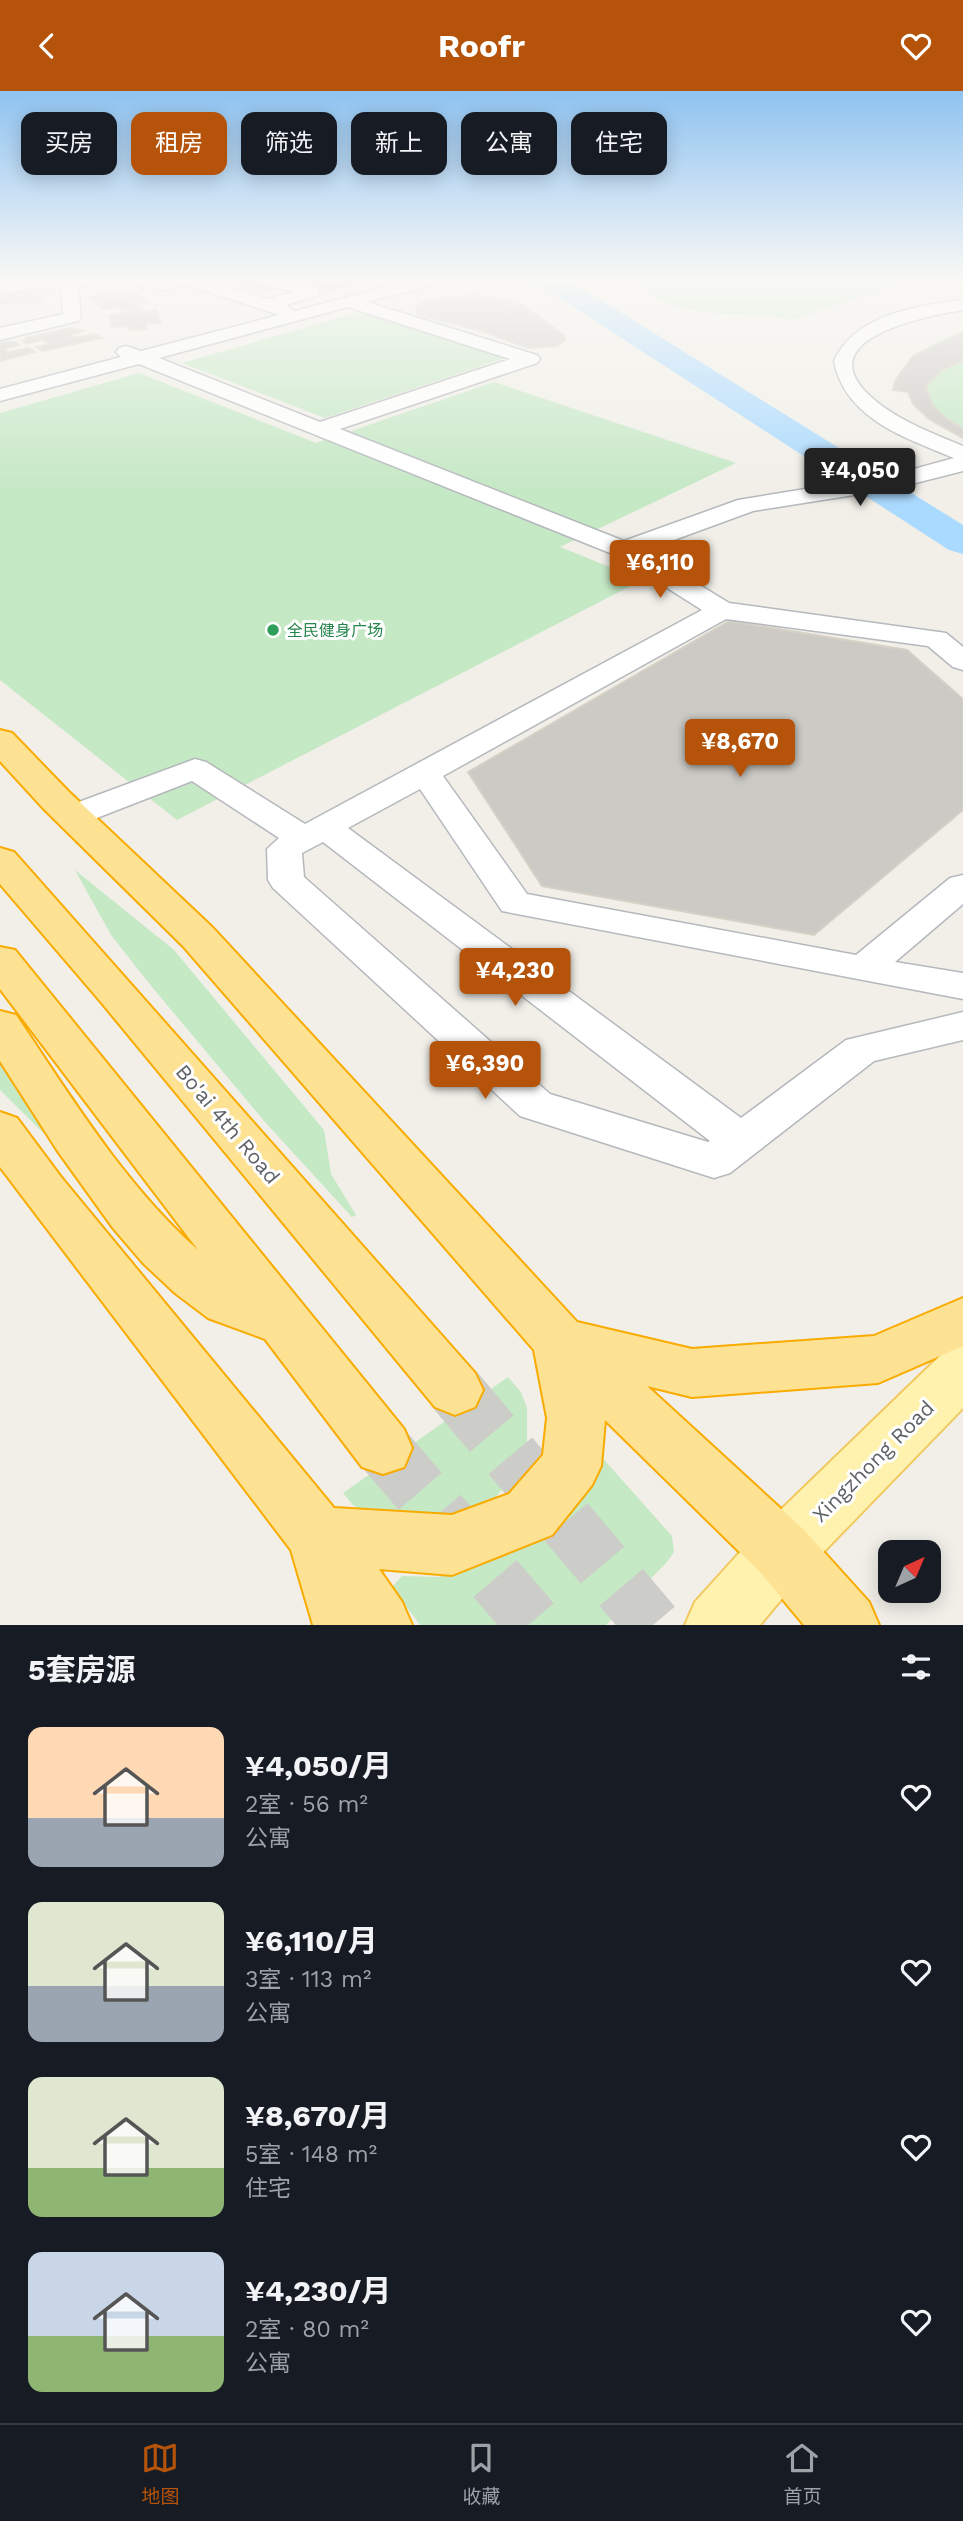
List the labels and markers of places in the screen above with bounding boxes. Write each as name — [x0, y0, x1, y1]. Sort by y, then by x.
pin: ¥4,050 — [803, 449, 917, 508]
pin: ¥6,110 — [603, 540, 717, 600]
place label: 全民健身广场 — [287, 621, 383, 640]
marker: 全民健身广场 — [265, 622, 281, 638]
pin: ¥8,670 — [683, 719, 797, 779]
pin: ¥4,230 — [458, 949, 572, 1008]
pin: ¥6,390 — [428, 1041, 542, 1101]

